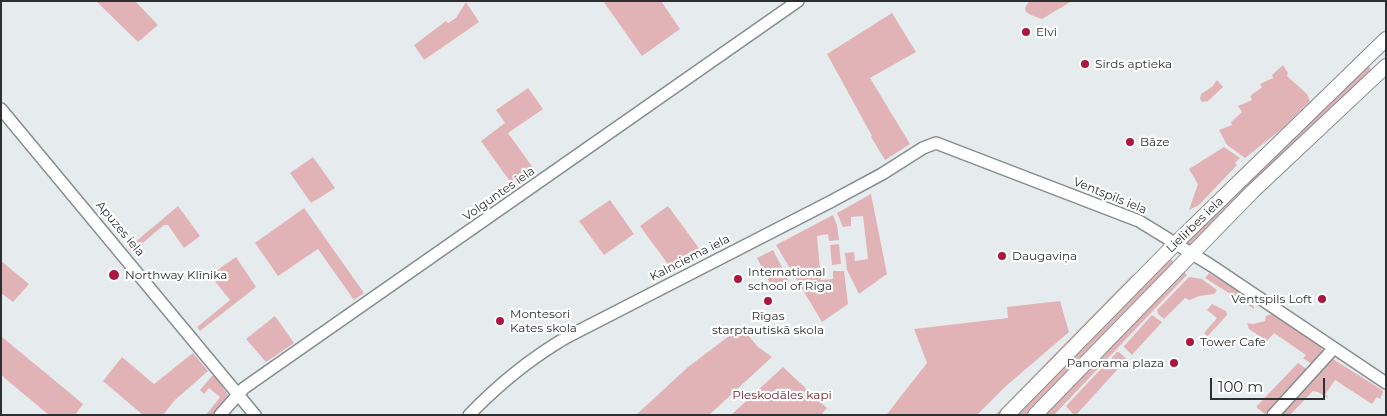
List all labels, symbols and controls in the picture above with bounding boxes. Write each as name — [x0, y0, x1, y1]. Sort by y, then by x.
place label: Elvi — [1036, 25, 1057, 39]
marker: Elvi — [1020, 26, 1032, 38]
place label: Sirds aptieka — [1095, 57, 1172, 71]
marker: Sirds aptieka — [1079, 58, 1091, 70]
place label: Bāze — [1140, 135, 1169, 149]
marker: Bāze — [1124, 136, 1136, 148]
street label: Volguntes iela — [460, 164, 538, 224]
street label: Ventspils iela — [1071, 175, 1149, 217]
street label: Lielirbes iela — [1163, 194, 1227, 256]
street label: Apuzes iela — [93, 198, 147, 260]
street label: Kalnciema iela — [648, 232, 732, 284]
place label: Daugaviņa — [1012, 249, 1077, 263]
marker: Daugaviņa — [996, 250, 1008, 262]
place label: International school of Riga — [748, 265, 832, 293]
marker: Northway Klīnika — [107, 268, 121, 282]
place label: Northway Klīnika — [125, 268, 227, 282]
marker: International school of Riga — [732, 273, 744, 285]
place label: Ventspils Loft — [1231, 292, 1312, 306]
marker: Ventspils Loft — [1316, 293, 1328, 305]
marker: Rīgas starptautiskā skola — [762, 295, 774, 307]
place label: Montesori Kates skola — [510, 307, 577, 335]
place label: Rīgas starptautiskā skola — [712, 309, 824, 337]
marker: Montesori Kates skola — [494, 315, 506, 327]
place label: Tower Cafe — [1200, 335, 1266, 349]
marker: Tower Cafe — [1184, 336, 1196, 348]
place label: Panorama plaza — [1067, 356, 1164, 370]
marker: Panorama plaza — [1168, 357, 1180, 369]
scale bar — [1212, 368, 1327, 400]
text: 100 m — [1218, 377, 1263, 396]
park label: Pleskodāles kapi — [732, 388, 832, 402]

